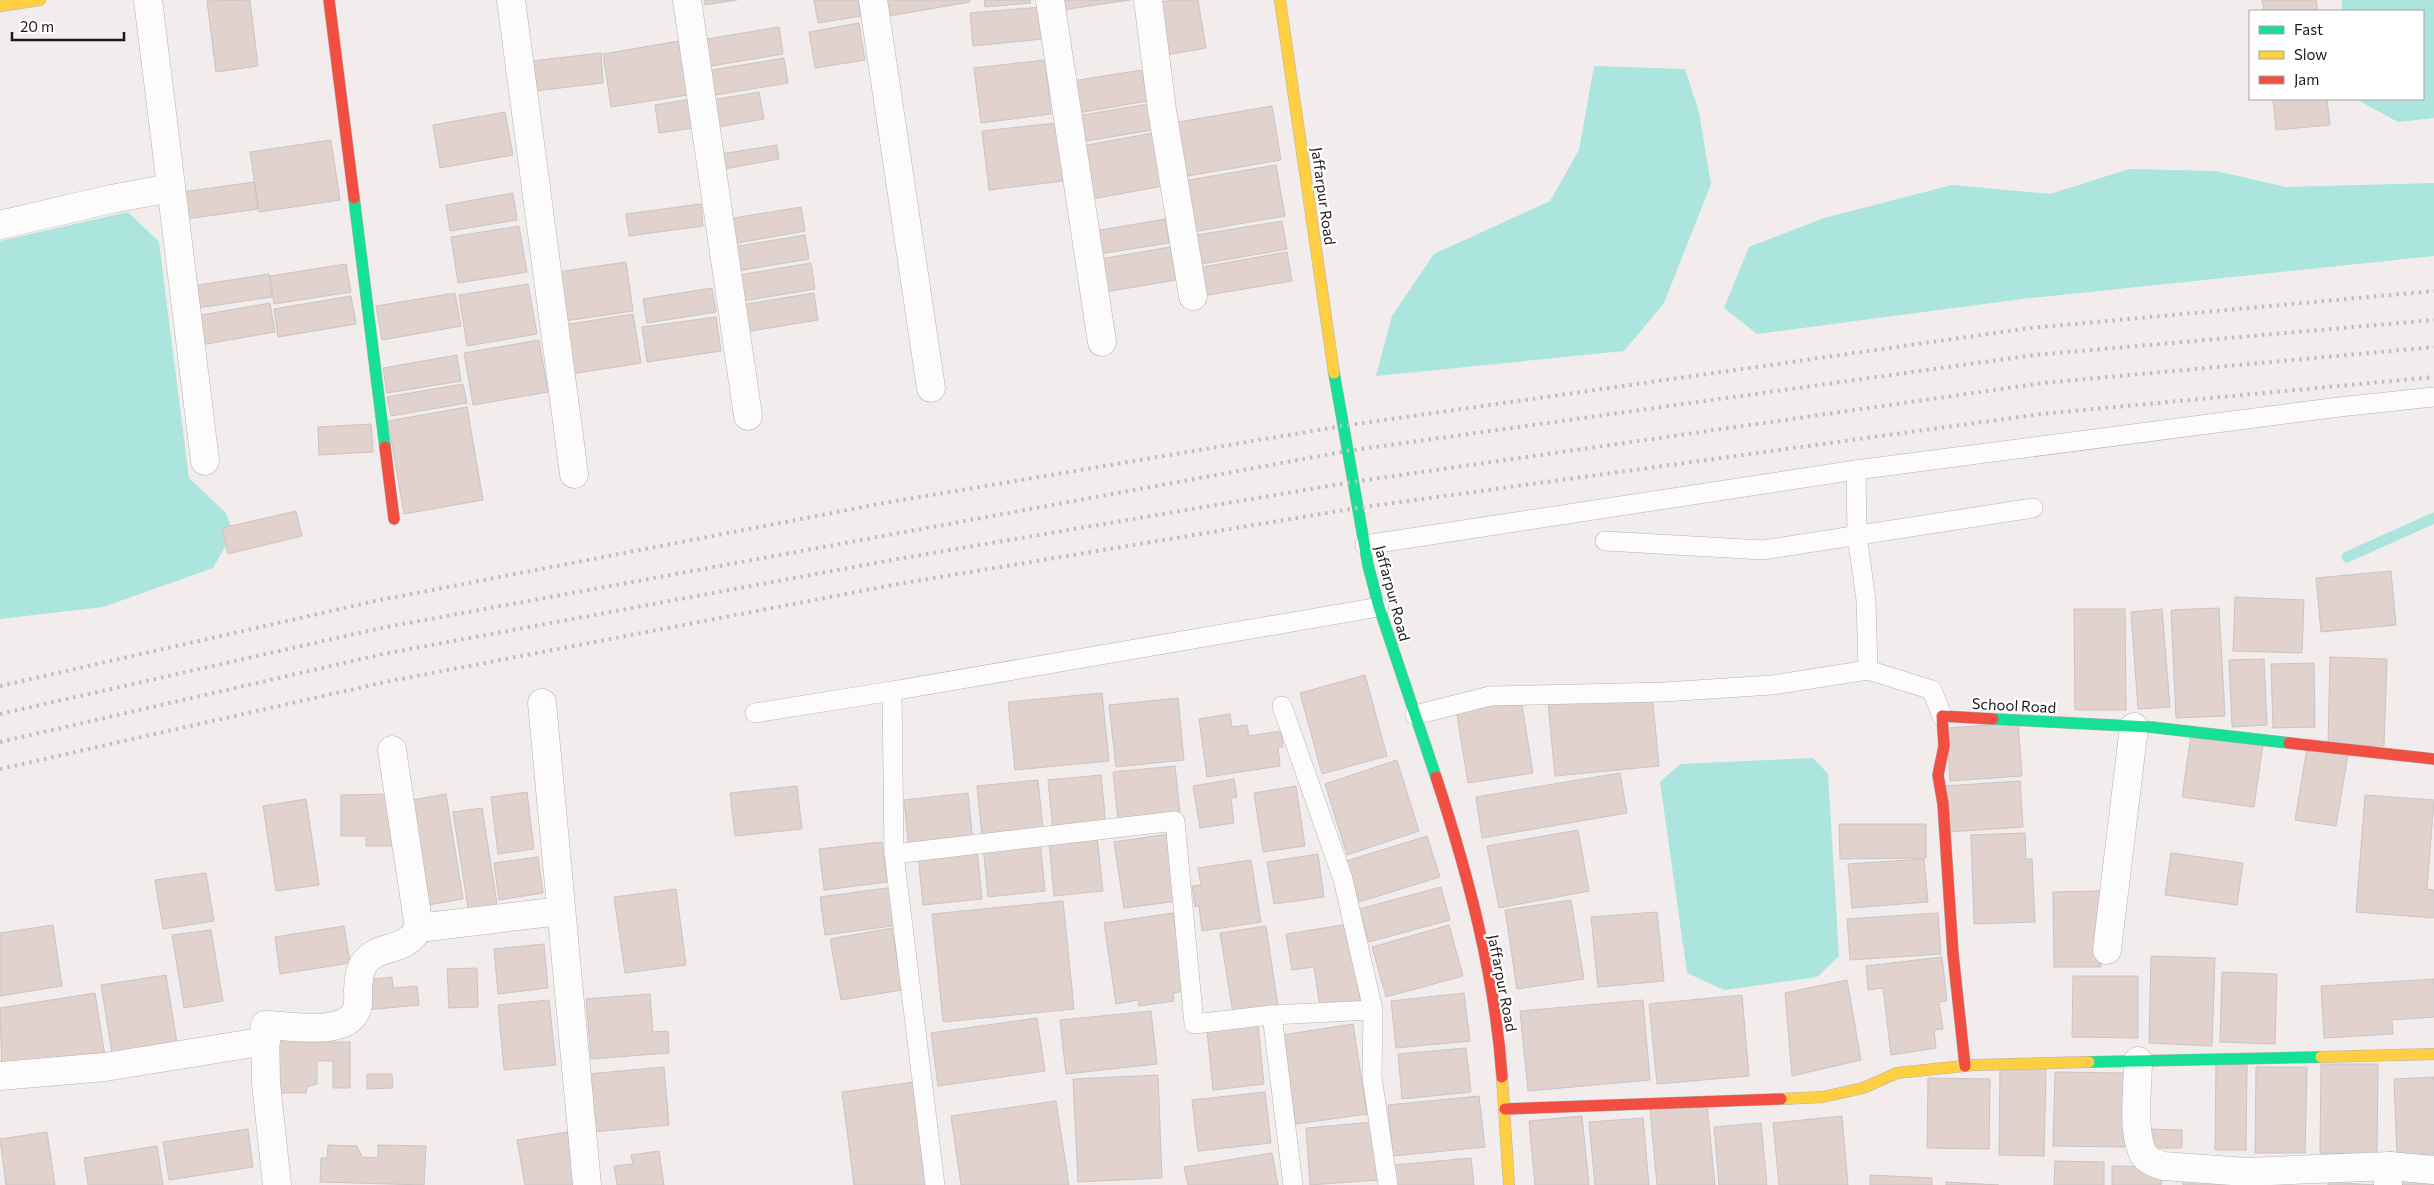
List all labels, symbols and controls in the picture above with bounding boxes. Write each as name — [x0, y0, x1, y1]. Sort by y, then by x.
scale bar — [12, 10, 125, 42]
legend — [2249, 10, 2424, 100]
text: 20 m — [20, 17, 54, 35]
text: Fast — [2294, 20, 2323, 38]
text: Slow — [2294, 45, 2327, 63]
text: Jam — [2294, 70, 2319, 88]
street label: Jaffarpur Road — [1308, 146, 1340, 246]
street label: Jaffarpur Road — [1372, 543, 1414, 643]
street label: School Road — [1971, 694, 2057, 716]
street label: Jaffarpur Road — [1485, 933, 1521, 1033]

